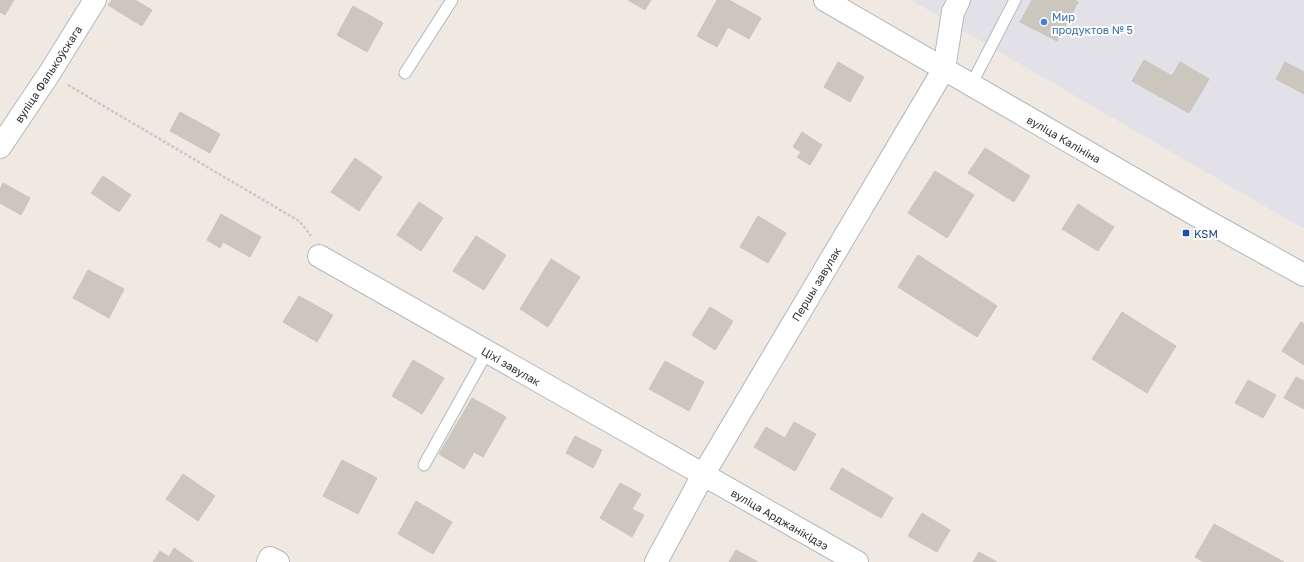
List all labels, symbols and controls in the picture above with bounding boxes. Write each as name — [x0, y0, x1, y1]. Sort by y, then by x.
place label: Мир продуктов № 5 — [1052, 10, 1133, 36]
marker: Мир продуктов № 5 — [1039, 17, 1049, 27]
street label: вуліца Фалькоўскага — [12, 23, 84, 125]
street label: вуліца Калініна — [1025, 113, 1103, 165]
place label: KSM — [1194, 227, 1218, 240]
marker: KSM — [1181, 228, 1191, 238]
street label: Першы завулак — [789, 244, 844, 323]
street label: Ціхі завулак — [479, 344, 543, 388]
street label: вуліца Арджанікідзэ — [729, 486, 831, 552]

